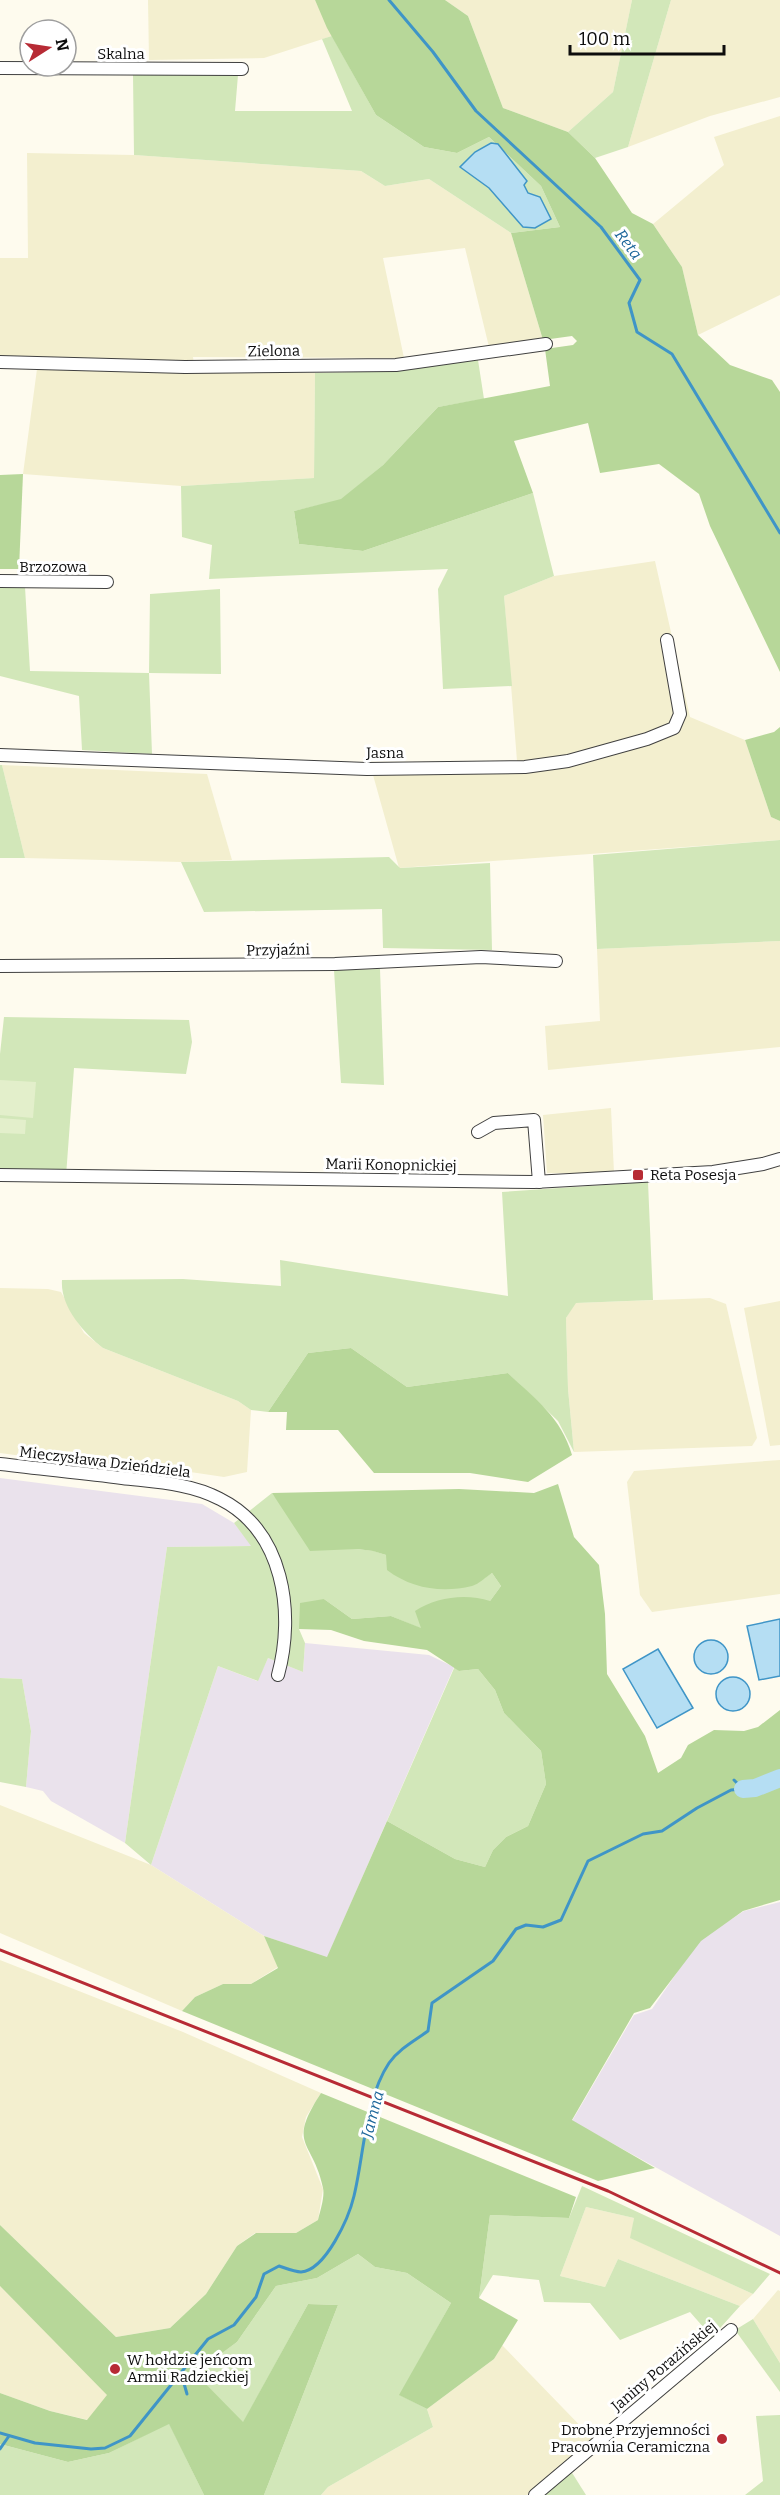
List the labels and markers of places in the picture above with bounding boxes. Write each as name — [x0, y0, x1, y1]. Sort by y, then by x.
place label: Reta Posesja — [650, 1166, 736, 1184]
marker: Reta Posesja — [631, 1168, 645, 1182]
place label: W hołdzie jeńcom Armii Radzieckiej — [127, 2351, 253, 2386]
marker: W hołdzie jeńcom Armii Radzieckiej — [108, 2362, 122, 2376]
place label: Drobne Przyjemności Pracownia Ceramiczna — [551, 2421, 711, 2456]
marker: Drobne Przyjemności Pracownia Ceramiczna — [715, 2432, 729, 2446]

